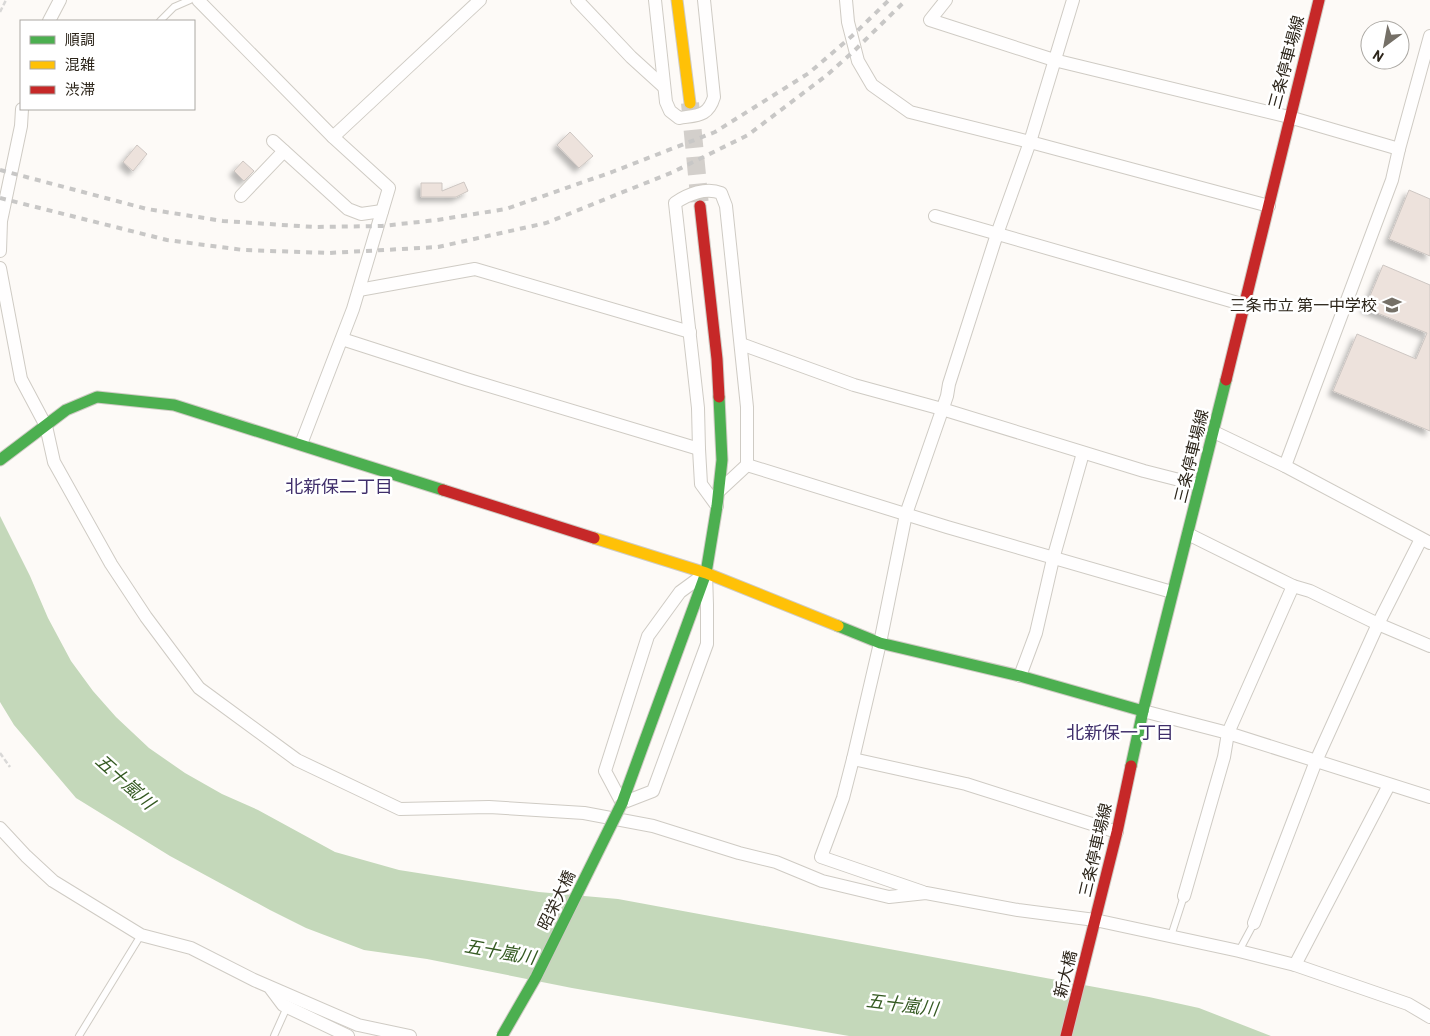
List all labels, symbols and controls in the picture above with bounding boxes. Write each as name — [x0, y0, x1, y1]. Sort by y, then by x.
street label: 三条停車場線 — [1264, 13, 1307, 111]
legend — [20, 20, 195, 110]
north arrow — [1360, 20, 1410, 70]
text: 順調 — [65, 30, 95, 48]
text: N — [1369, 47, 1386, 66]
text: 混雑 — [65, 55, 95, 73]
text: 渋滞 — [65, 80, 95, 98]
school or university icon: 三条市立 第一中学校 — [1381, 294, 1403, 316]
place label: 三条市立 第一中学校 — [1230, 295, 1377, 314]
street label: 三条停車場線 — [1170, 407, 1211, 505]
district label: 北新保二丁目 — [285, 475, 393, 497]
district label: 北新保一丁目 — [1066, 721, 1174, 743]
water label: 五十嵐川 — [92, 749, 161, 815]
street label: 三条停車場線 — [1074, 801, 1115, 899]
street label: 昭栄大橋 — [533, 867, 578, 933]
water label: 五十嵐川 — [463, 934, 540, 968]
street label: 新大橋 — [1049, 948, 1080, 999]
water label: 五十嵐川 — [865, 989, 941, 1020]

